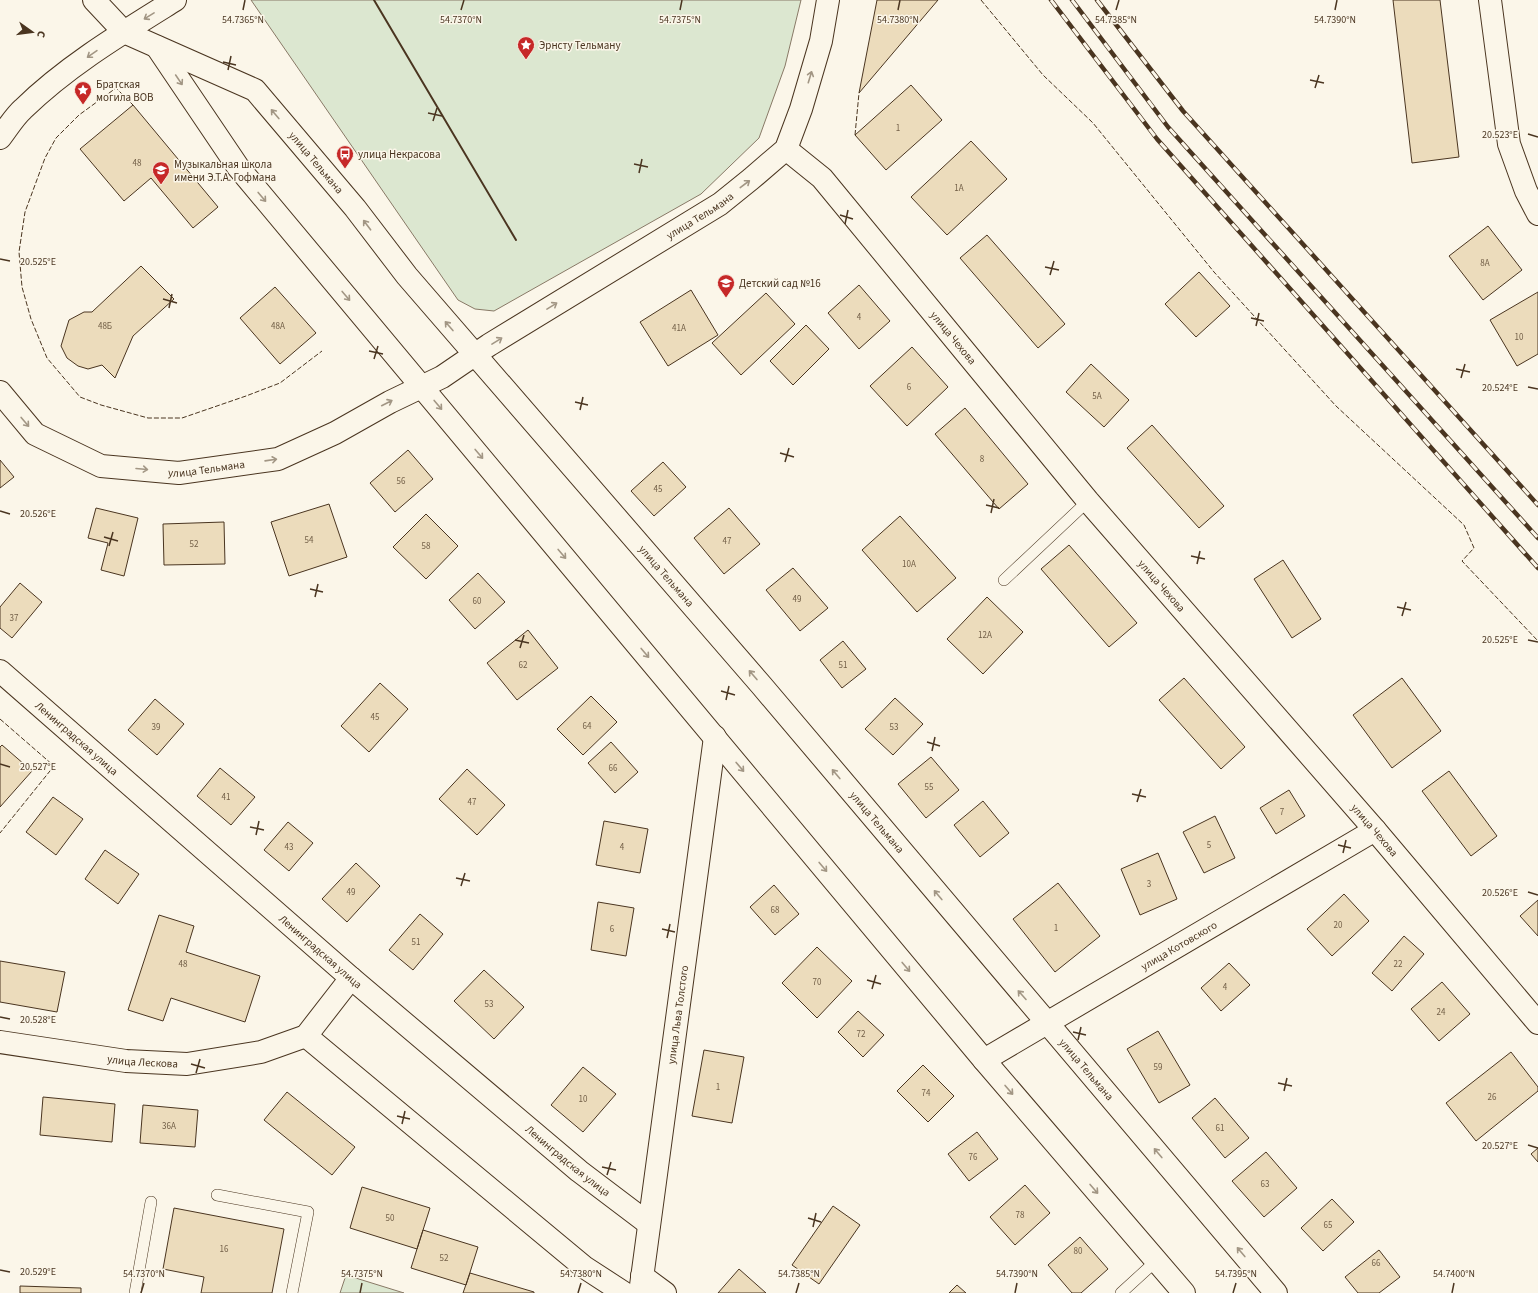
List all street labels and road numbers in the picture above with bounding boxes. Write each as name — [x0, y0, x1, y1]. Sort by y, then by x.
street label: улица Тельмана — [285, 128, 347, 197]
street label: улица Тельмана — [664, 189, 737, 243]
street label: улица Чехова — [927, 308, 979, 368]
street label: улица Тельмана — [167, 457, 246, 481]
street label: улица Тельмана — [635, 542, 697, 610]
street label: улица Чехова — [1135, 557, 1188, 615]
street label: Ленинградская улица — [32, 698, 121, 779]
street label: улица Тельмана — [846, 788, 907, 857]
street label: улица Чехова — [1347, 801, 1401, 860]
street label: Ленинградская улица — [276, 911, 365, 992]
street label: улица Котовского — [1138, 918, 1220, 974]
street label: улица Льва Толстого — [664, 964, 692, 1065]
street label: улица Тельмана — [1056, 1035, 1117, 1104]
street label: улица Лескова — [106, 1051, 178, 1072]
street label: Ленинградская улица — [522, 1122, 613, 1200]

